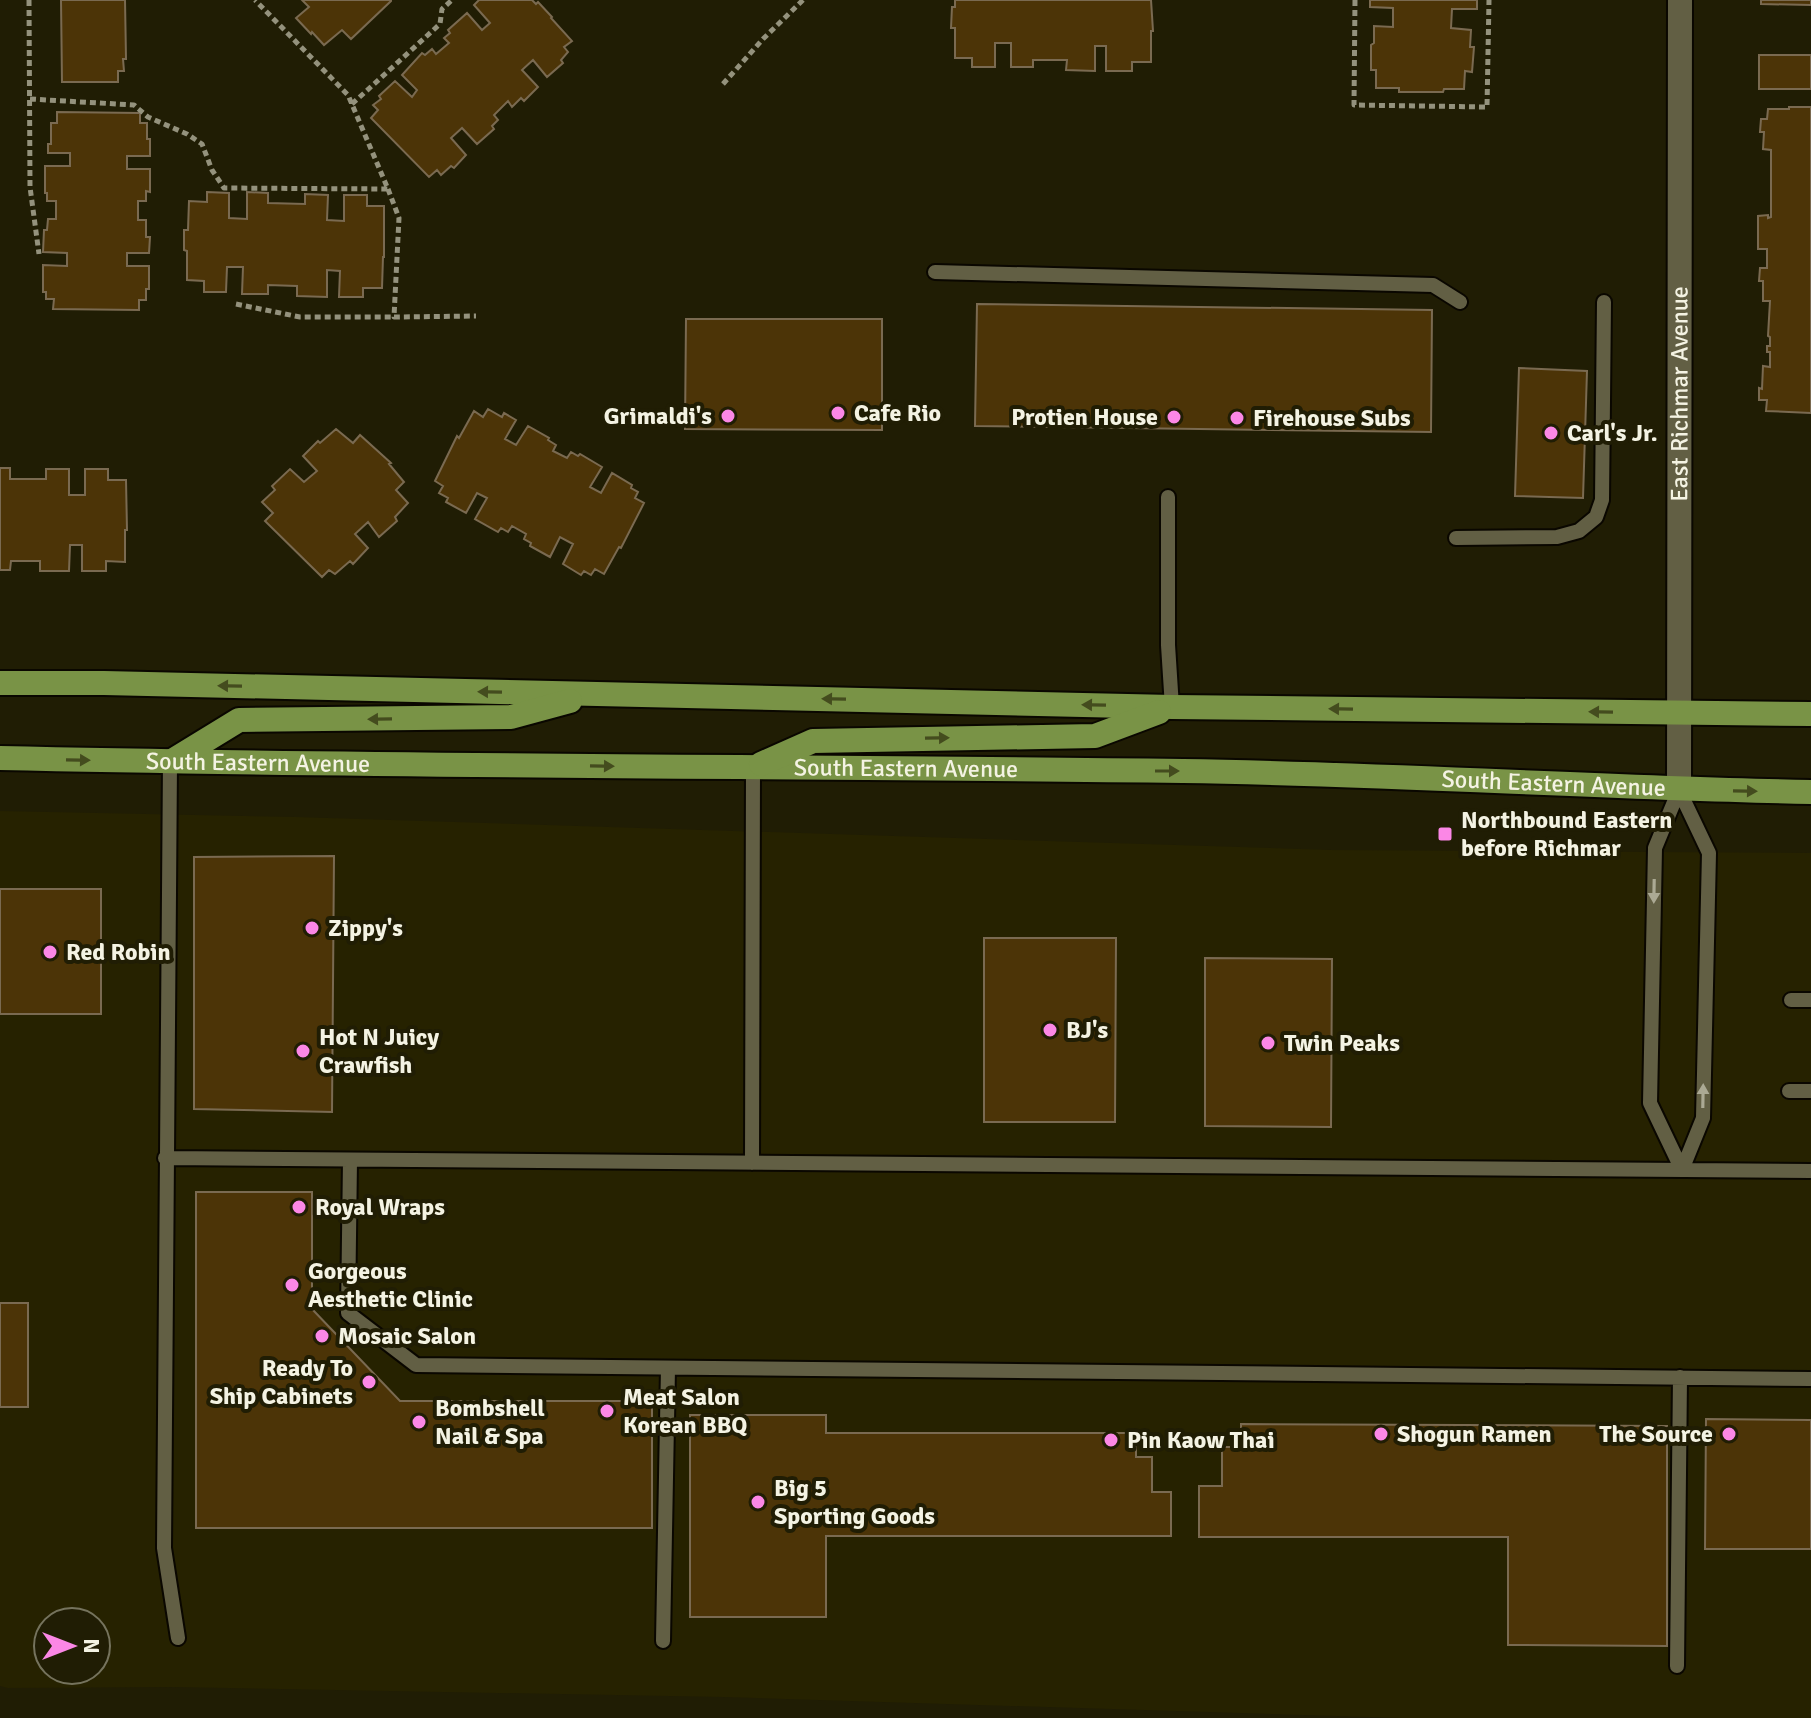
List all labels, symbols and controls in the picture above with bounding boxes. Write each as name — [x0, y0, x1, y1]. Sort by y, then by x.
street label: East Richmar Avenue — [1664, 286, 1695, 502]
place label: Cafe Rio — [854, 398, 941, 428]
place label: Grimaldi's — [604, 401, 712, 431]
place label: Protien House — [1011, 402, 1158, 432]
place label: Firehouse Subs — [1253, 403, 1411, 433]
marker: Cafe Rio — [829, 404, 847, 422]
marker: Grimaldi's — [719, 407, 737, 425]
marker: Protien House — [1165, 408, 1183, 426]
marker: Firehouse Subs — [1228, 409, 1246, 427]
place label: Carl's Jr. — [1567, 418, 1658, 448]
marker: Carl's Jr. — [1542, 424, 1560, 442]
one-way arrow — [217, 680, 242, 692]
one-way arrow — [477, 686, 502, 698]
one-way arrow — [821, 693, 846, 706]
one-way arrow — [1081, 699, 1106, 711]
one-way arrow — [1328, 703, 1353, 715]
one-way arrow — [1588, 706, 1613, 719]
one-way arrow — [367, 713, 392, 725]
one-way arrow — [925, 732, 950, 745]
street label: South Eastern Avenue — [146, 746, 370, 779]
street label: South Eastern Avenue — [794, 752, 1018, 784]
one-way arrow — [66, 753, 91, 766]
one-way arrow — [590, 760, 615, 772]
street label: South Eastern Avenue — [1441, 764, 1666, 803]
one-way arrow — [1155, 765, 1180, 777]
one-way arrow — [1733, 785, 1758, 797]
place label: Northbound Eastern before Richmar — [1461, 805, 1672, 863]
marker: Northbound Eastern before Richmar — [1436, 825, 1454, 843]
one-way arrow — [1648, 879, 1660, 904]
place label: Zippy's — [328, 913, 403, 943]
marker: Zippy's — [303, 919, 321, 937]
place label: Red Robin — [66, 937, 171, 967]
marker: Red Robin — [41, 943, 59, 961]
place label: BJ's — [1066, 1015, 1109, 1045]
marker: BJ's — [1041, 1021, 1059, 1039]
place label: Hot N Juicy Crawfish — [319, 1022, 439, 1080]
place label: Twin Peaks — [1284, 1028, 1400, 1058]
marker: Twin Peaks — [1259, 1034, 1277, 1052]
marker: Hot N Juicy Crawfish — [294, 1042, 312, 1060]
one-way arrow — [1697, 1083, 1710, 1108]
place label: Royal Wraps — [315, 1192, 445, 1222]
marker: Royal Wraps — [290, 1198, 308, 1216]
place label: Gorgeous Aesthetic Clinic — [308, 1256, 473, 1314]
marker: Gorgeous Aesthetic Clinic — [283, 1276, 301, 1294]
place label: Mosaic Salon — [338, 1321, 476, 1351]
marker: Mosaic Salon — [313, 1327, 331, 1345]
place label: Ready To Ship Cabinets — [210, 1353, 353, 1411]
marker: Ready To Ship Cabinets — [360, 1373, 378, 1391]
place label: Meat Salon Korean BBQ — [623, 1382, 747, 1440]
place label: Bombshell Nail & Spa — [435, 1393, 545, 1451]
marker: Meat Salon Korean BBQ — [598, 1402, 616, 1420]
marker: Bombshell Nail & Spa — [410, 1413, 428, 1431]
place label: Shogun Ramen — [1397, 1419, 1552, 1449]
place label: The Source — [1599, 1419, 1713, 1449]
place label: Pin Kaow Thai — [1127, 1425, 1275, 1455]
marker: Shogun Ramen — [1372, 1425, 1390, 1443]
marker: The Source — [1720, 1425, 1738, 1443]
marker: Pin Kaow Thai — [1102, 1431, 1120, 1449]
place label: Big 5 Sporting Goods — [774, 1473, 935, 1531]
marker: Big 5 Sporting Goods — [749, 1493, 767, 1511]
north arrow — [32, 1606, 112, 1686]
text: N — [78, 1638, 105, 1654]

